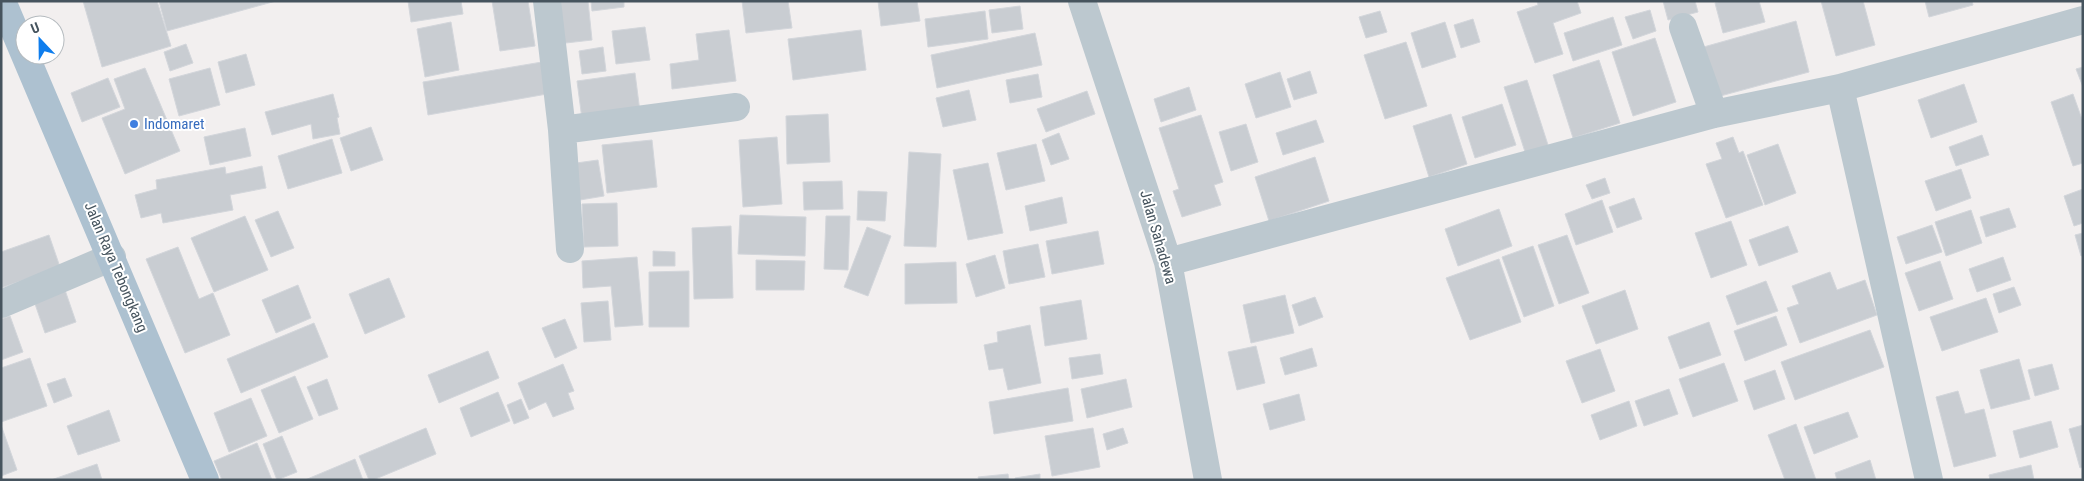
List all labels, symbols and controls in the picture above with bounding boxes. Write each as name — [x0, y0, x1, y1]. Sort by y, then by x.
north arrow — [15, 15, 65, 65]
text: U — [28, 19, 42, 37]
place label: Indomaret — [144, 115, 204, 133]
marker: Indomaret — [128, 118, 140, 130]
street label: Jalan Sahadewa — [1136, 188, 1180, 286]
street label: Jalan Raya Tebongkang — [80, 199, 152, 335]

